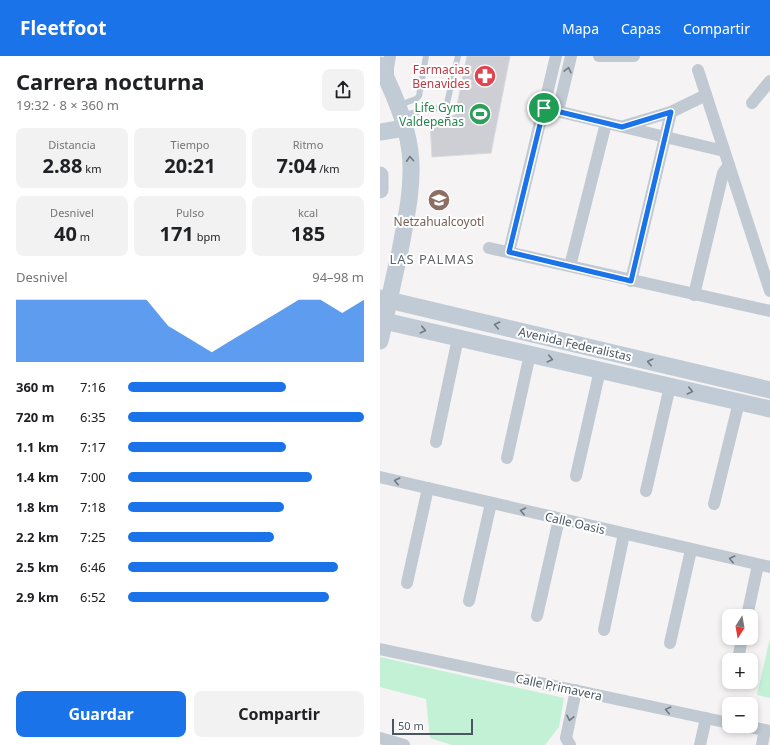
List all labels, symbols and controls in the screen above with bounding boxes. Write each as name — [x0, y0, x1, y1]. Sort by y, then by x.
text: Fleetfoot — [20, 15, 106, 41]
text: Mapa — [562, 19, 599, 38]
text: Capas — [621, 19, 661, 38]
text: Compartir — [683, 19, 750, 38]
place label: Farmacias Benavides — [412, 61, 470, 92]
pharmacy icon: Farmacias Benavides — [472, 63, 498, 89]
text: Carrera nocturna — [16, 66, 205, 96]
one-way arrow — [563, 67, 571, 73]
button: share — [322, 69, 364, 111]
pin — [527, 91, 561, 125]
text: 19:32 · 8 × 360 m — [16, 96, 119, 114]
icon: arrive — [533, 97, 555, 119]
place label: Life Gym Valdepeñas — [399, 99, 464, 130]
sports icon: Life Gym Valdepeñas — [467, 101, 493, 127]
text: Distancia — [48, 137, 96, 152]
text: Tiempo — [171, 137, 209, 152]
text: Ritmo — [293, 137, 323, 152]
text: 2.88 — [43, 152, 82, 179]
text: 20:21 — [164, 152, 216, 179]
text: 7:04 — [276, 152, 316, 179]
one-way arrow — [406, 156, 415, 162]
text: km — [82, 161, 101, 176]
text: /km — [316, 161, 340, 176]
school or university icon: Netzahualcoyotl — [426, 187, 452, 213]
text: Desnivel — [50, 205, 94, 220]
text: Pulso — [176, 205, 204, 220]
text: kcal — [298, 205, 318, 220]
place label: Netzahualcoyotl — [394, 213, 484, 230]
text: 40 — [54, 220, 77, 247]
text: 171 — [159, 220, 194, 247]
text: 185 — [291, 220, 325, 247]
text: m — [77, 229, 90, 244]
text: bpm — [194, 229, 221, 244]
district label: LAS PALMAS — [389, 250, 475, 268]
text: Desnivel — [16, 268, 68, 286]
text: 94–98 m — [312, 268, 364, 286]
one-way arrow — [493, 321, 500, 330]
street label: Avenida Federalistas — [517, 323, 633, 365]
one-way arrow — [420, 325, 426, 333]
one-way arrow — [546, 354, 553, 362]
one-way arrow — [647, 358, 654, 366]
text: 360 m — [16, 378, 54, 396]
text: 7:16 — [80, 378, 106, 396]
one-way arrow — [687, 386, 693, 394]
text: 720 m — [16, 408, 54, 426]
text: 6:35 — [80, 408, 106, 426]
text: 1.1 km — [16, 438, 59, 456]
text: 7:17 — [80, 438, 106, 456]
text: 1.4 km — [16, 468, 59, 486]
text: 7:00 — [80, 468, 106, 486]
one-way arrow — [394, 477, 401, 486]
text: 1.8 km — [16, 498, 59, 516]
text: 7:18 — [80, 498, 106, 516]
one-way arrow — [520, 507, 527, 515]
street label: Calle Oasis — [543, 508, 607, 538]
text: 2.2 km — [16, 528, 59, 546]
text: 7:25 — [80, 528, 106, 546]
one-way arrow — [729, 555, 735, 563]
text: 2.5 km — [16, 558, 59, 576]
text: 6:46 — [80, 558, 106, 576]
text: 2.9 km — [16, 588, 59, 606]
text: 6:52 — [80, 588, 106, 606]
north arrow — [722, 609, 758, 645]
map controls — [722, 609, 758, 733]
button: + — [722, 653, 758, 689]
street label: Calle Primavera — [514, 670, 604, 704]
button: Guardar — [16, 691, 186, 737]
button: Compartir — [194, 691, 364, 737]
button: − — [722, 697, 758, 733]
one-way arrow — [664, 707, 671, 715]
one-way arrow — [566, 715, 574, 721]
scale bar — [392, 717, 473, 736]
text: 50 m — [398, 718, 424, 733]

